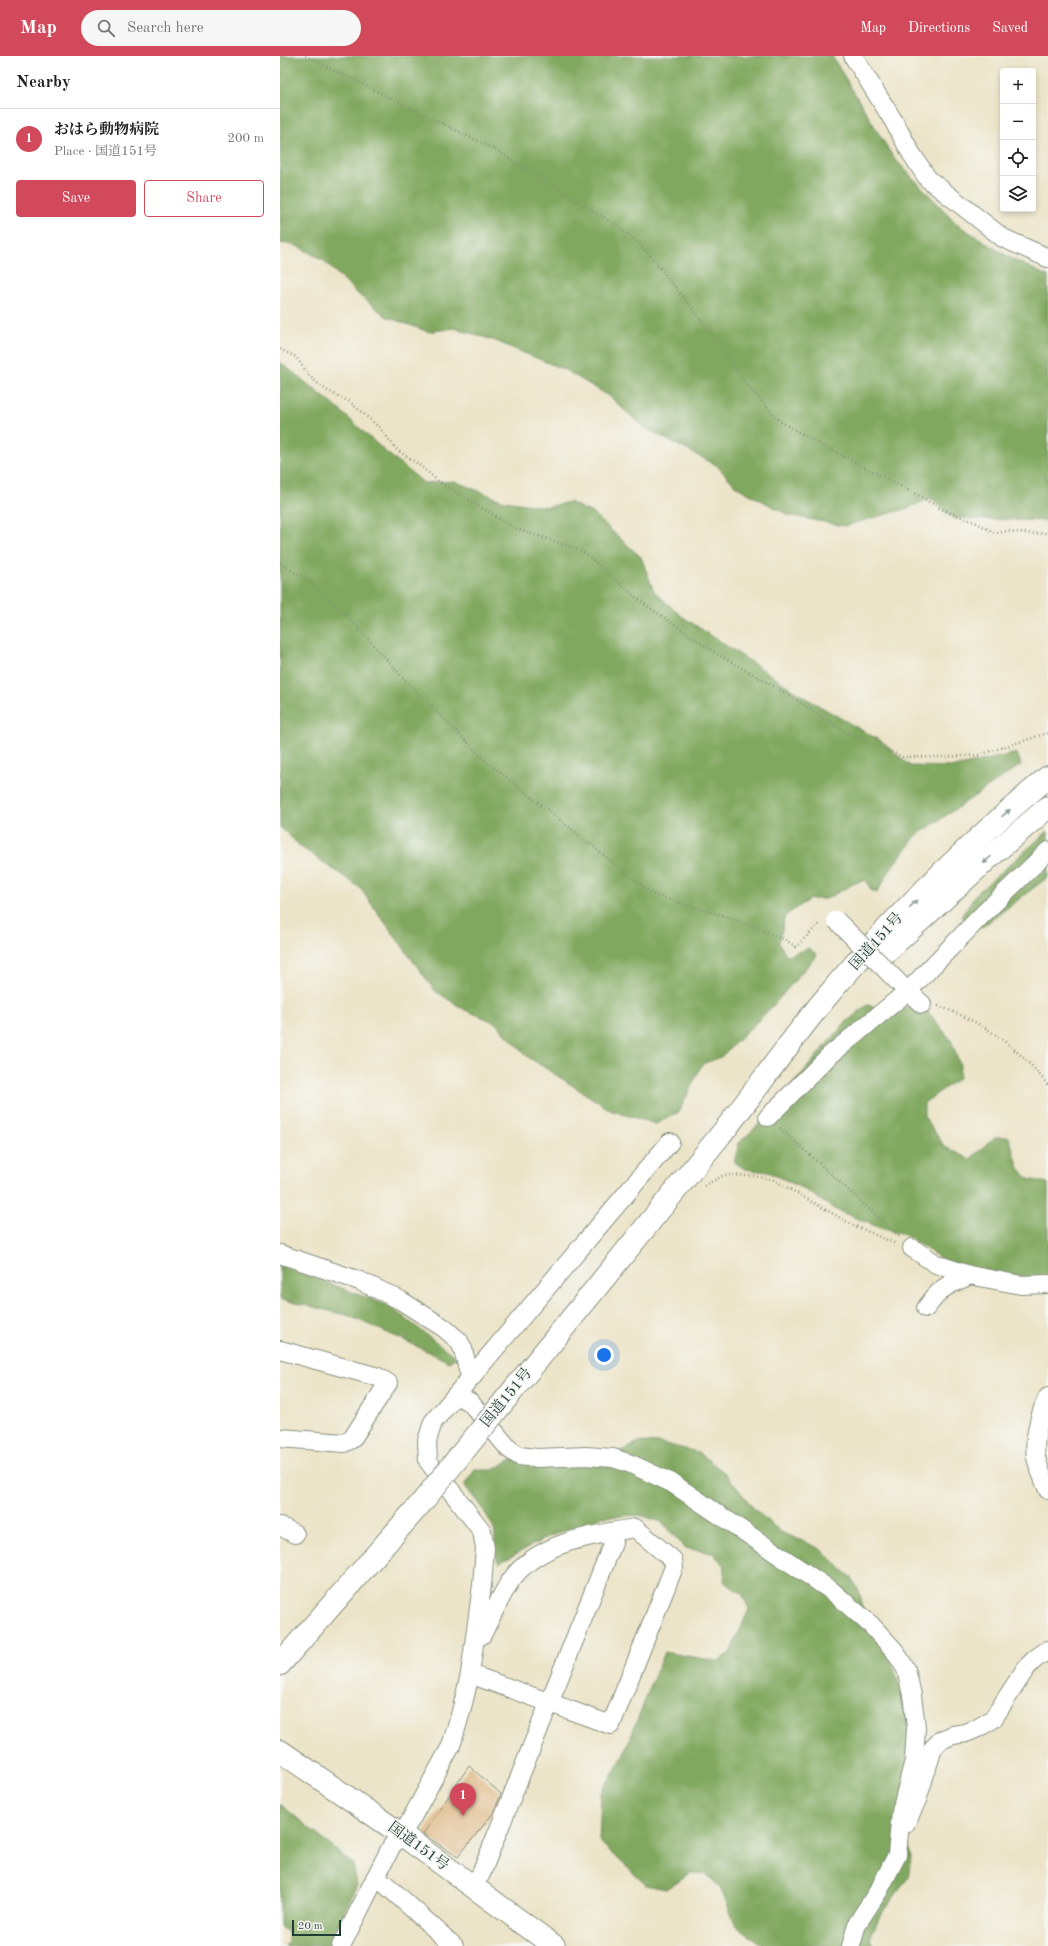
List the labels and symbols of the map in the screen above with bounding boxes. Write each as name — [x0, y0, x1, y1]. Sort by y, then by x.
one-way arrow — [1001, 808, 1011, 818]
one-way arrow — [982, 855, 991, 864]
one-way arrow — [908, 899, 918, 909]
street label: 国道151号 — [846, 909, 906, 973]
your location — [594, 1345, 614, 1365]
street label: 国道151号 — [477, 1364, 535, 1430]
pin: 1 — [450, 1783, 476, 1816]
street label: 国道151号 — [385, 1818, 452, 1874]
scale bar — [292, 1918, 341, 1937]

